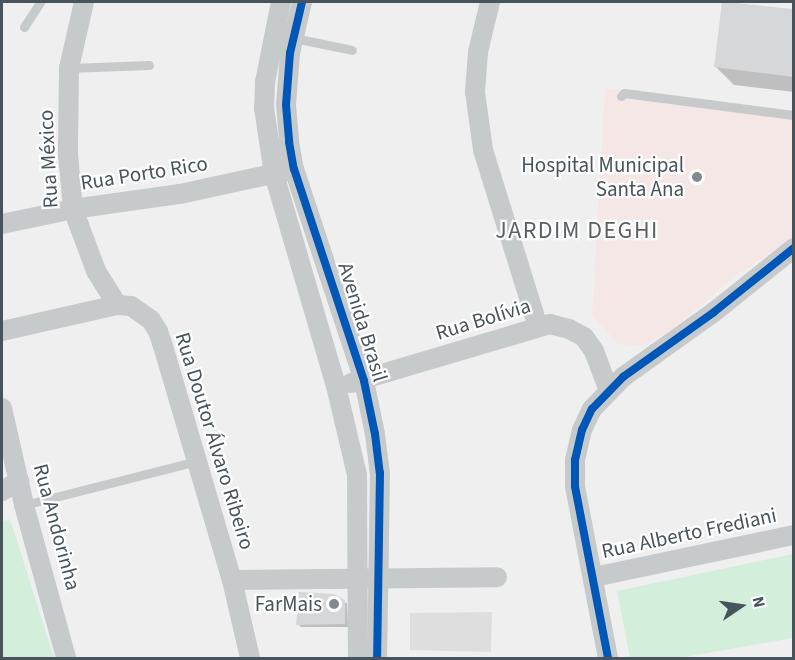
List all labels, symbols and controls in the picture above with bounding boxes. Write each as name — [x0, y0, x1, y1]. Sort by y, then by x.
street label: Rua México — [33, 109, 63, 209]
street label: Rua Porto Rico — [79, 151, 209, 195]
place label: Hospital Municipal Santa Ana — [521, 152, 684, 202]
marker: Hospital Municipal Santa Ana — [688, 168, 706, 186]
district label: JARDIM DEGHI — [495, 217, 659, 245]
street label: Avenida Brasil — [333, 259, 393, 385]
street label: Rua Bolívia — [432, 293, 534, 345]
street label: Rua Doutor Álvaro Ribeiro — [170, 329, 260, 553]
street label: Rua Andorinha — [28, 461, 86, 593]
street label: Rua Alberto Frediani — [599, 502, 779, 564]
north arrow — [711, 576, 771, 636]
place label: FarMais — [255, 591, 322, 617]
text: N — [747, 594, 770, 610]
marker: FarMais — [327, 597, 341, 611]

